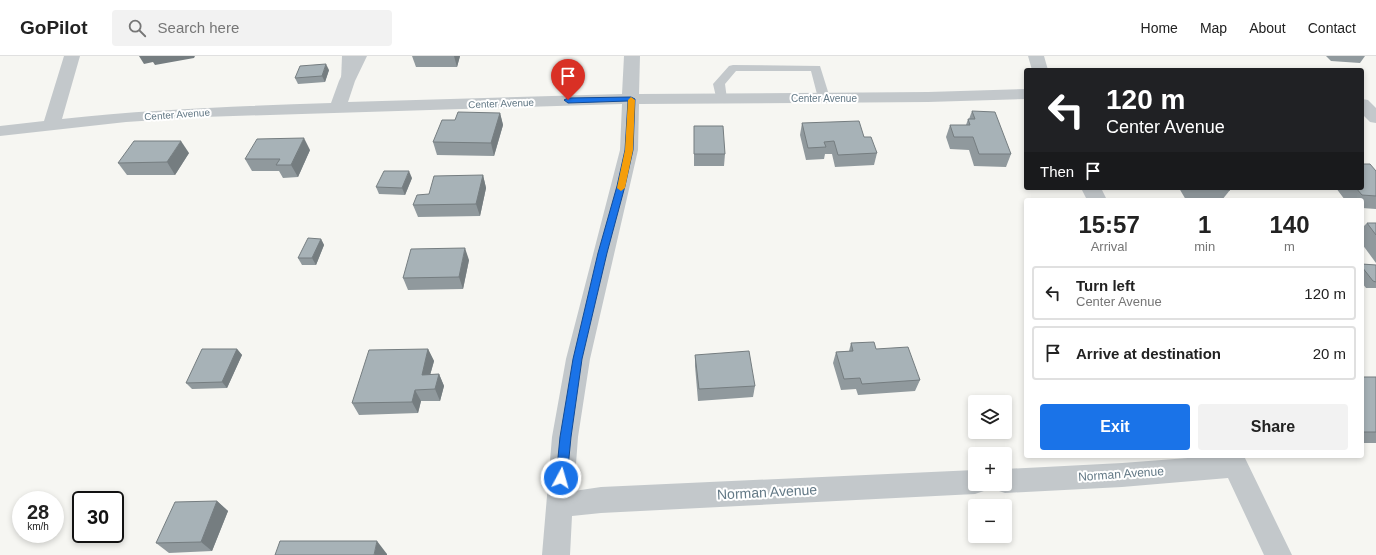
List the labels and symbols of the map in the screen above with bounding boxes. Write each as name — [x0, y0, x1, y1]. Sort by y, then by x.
pin — [551, 59, 585, 100]
street label: Center Avenue — [791, 93, 857, 104]
street label: Center Avenue — [468, 97, 535, 110]
street label: Center Avenue — [144, 107, 211, 122]
position arrow — [540, 457, 582, 499]
street label: Norman Avenue — [1078, 464, 1165, 484]
street label: Norman Avenue — [717, 481, 818, 503]
speed limit sign: 30 — [72, 491, 124, 543]

